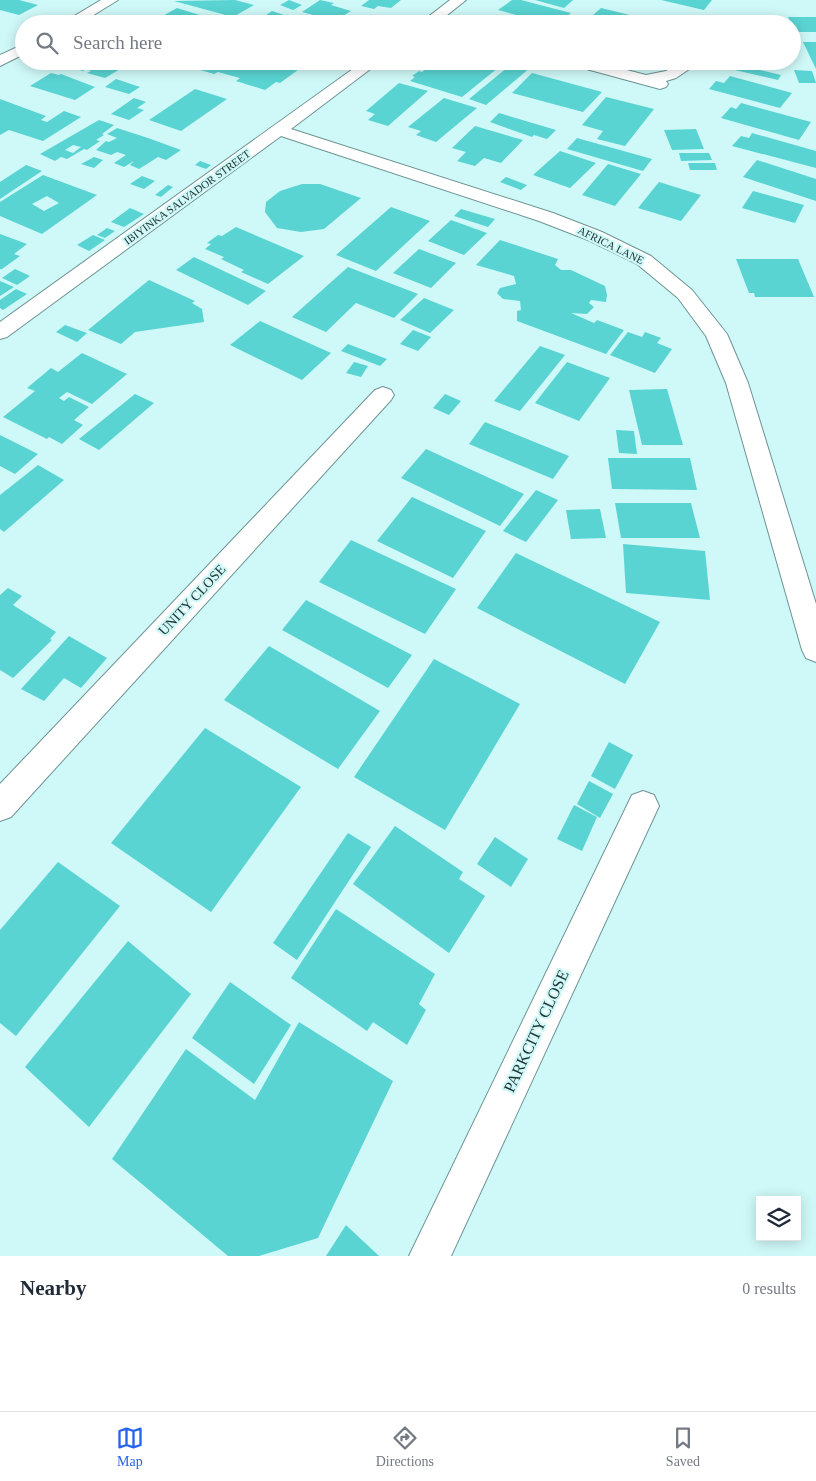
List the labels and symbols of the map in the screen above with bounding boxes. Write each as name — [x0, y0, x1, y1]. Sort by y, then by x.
street label: IBIYINKA SALVADOR STREET — [122, 147, 253, 247]
street label: AFRICA LANE — [576, 224, 646, 266]
street label: UNITY CLOSE — [156, 562, 228, 638]
street label: PARKCITY CLOSE — [500, 967, 572, 1095]

